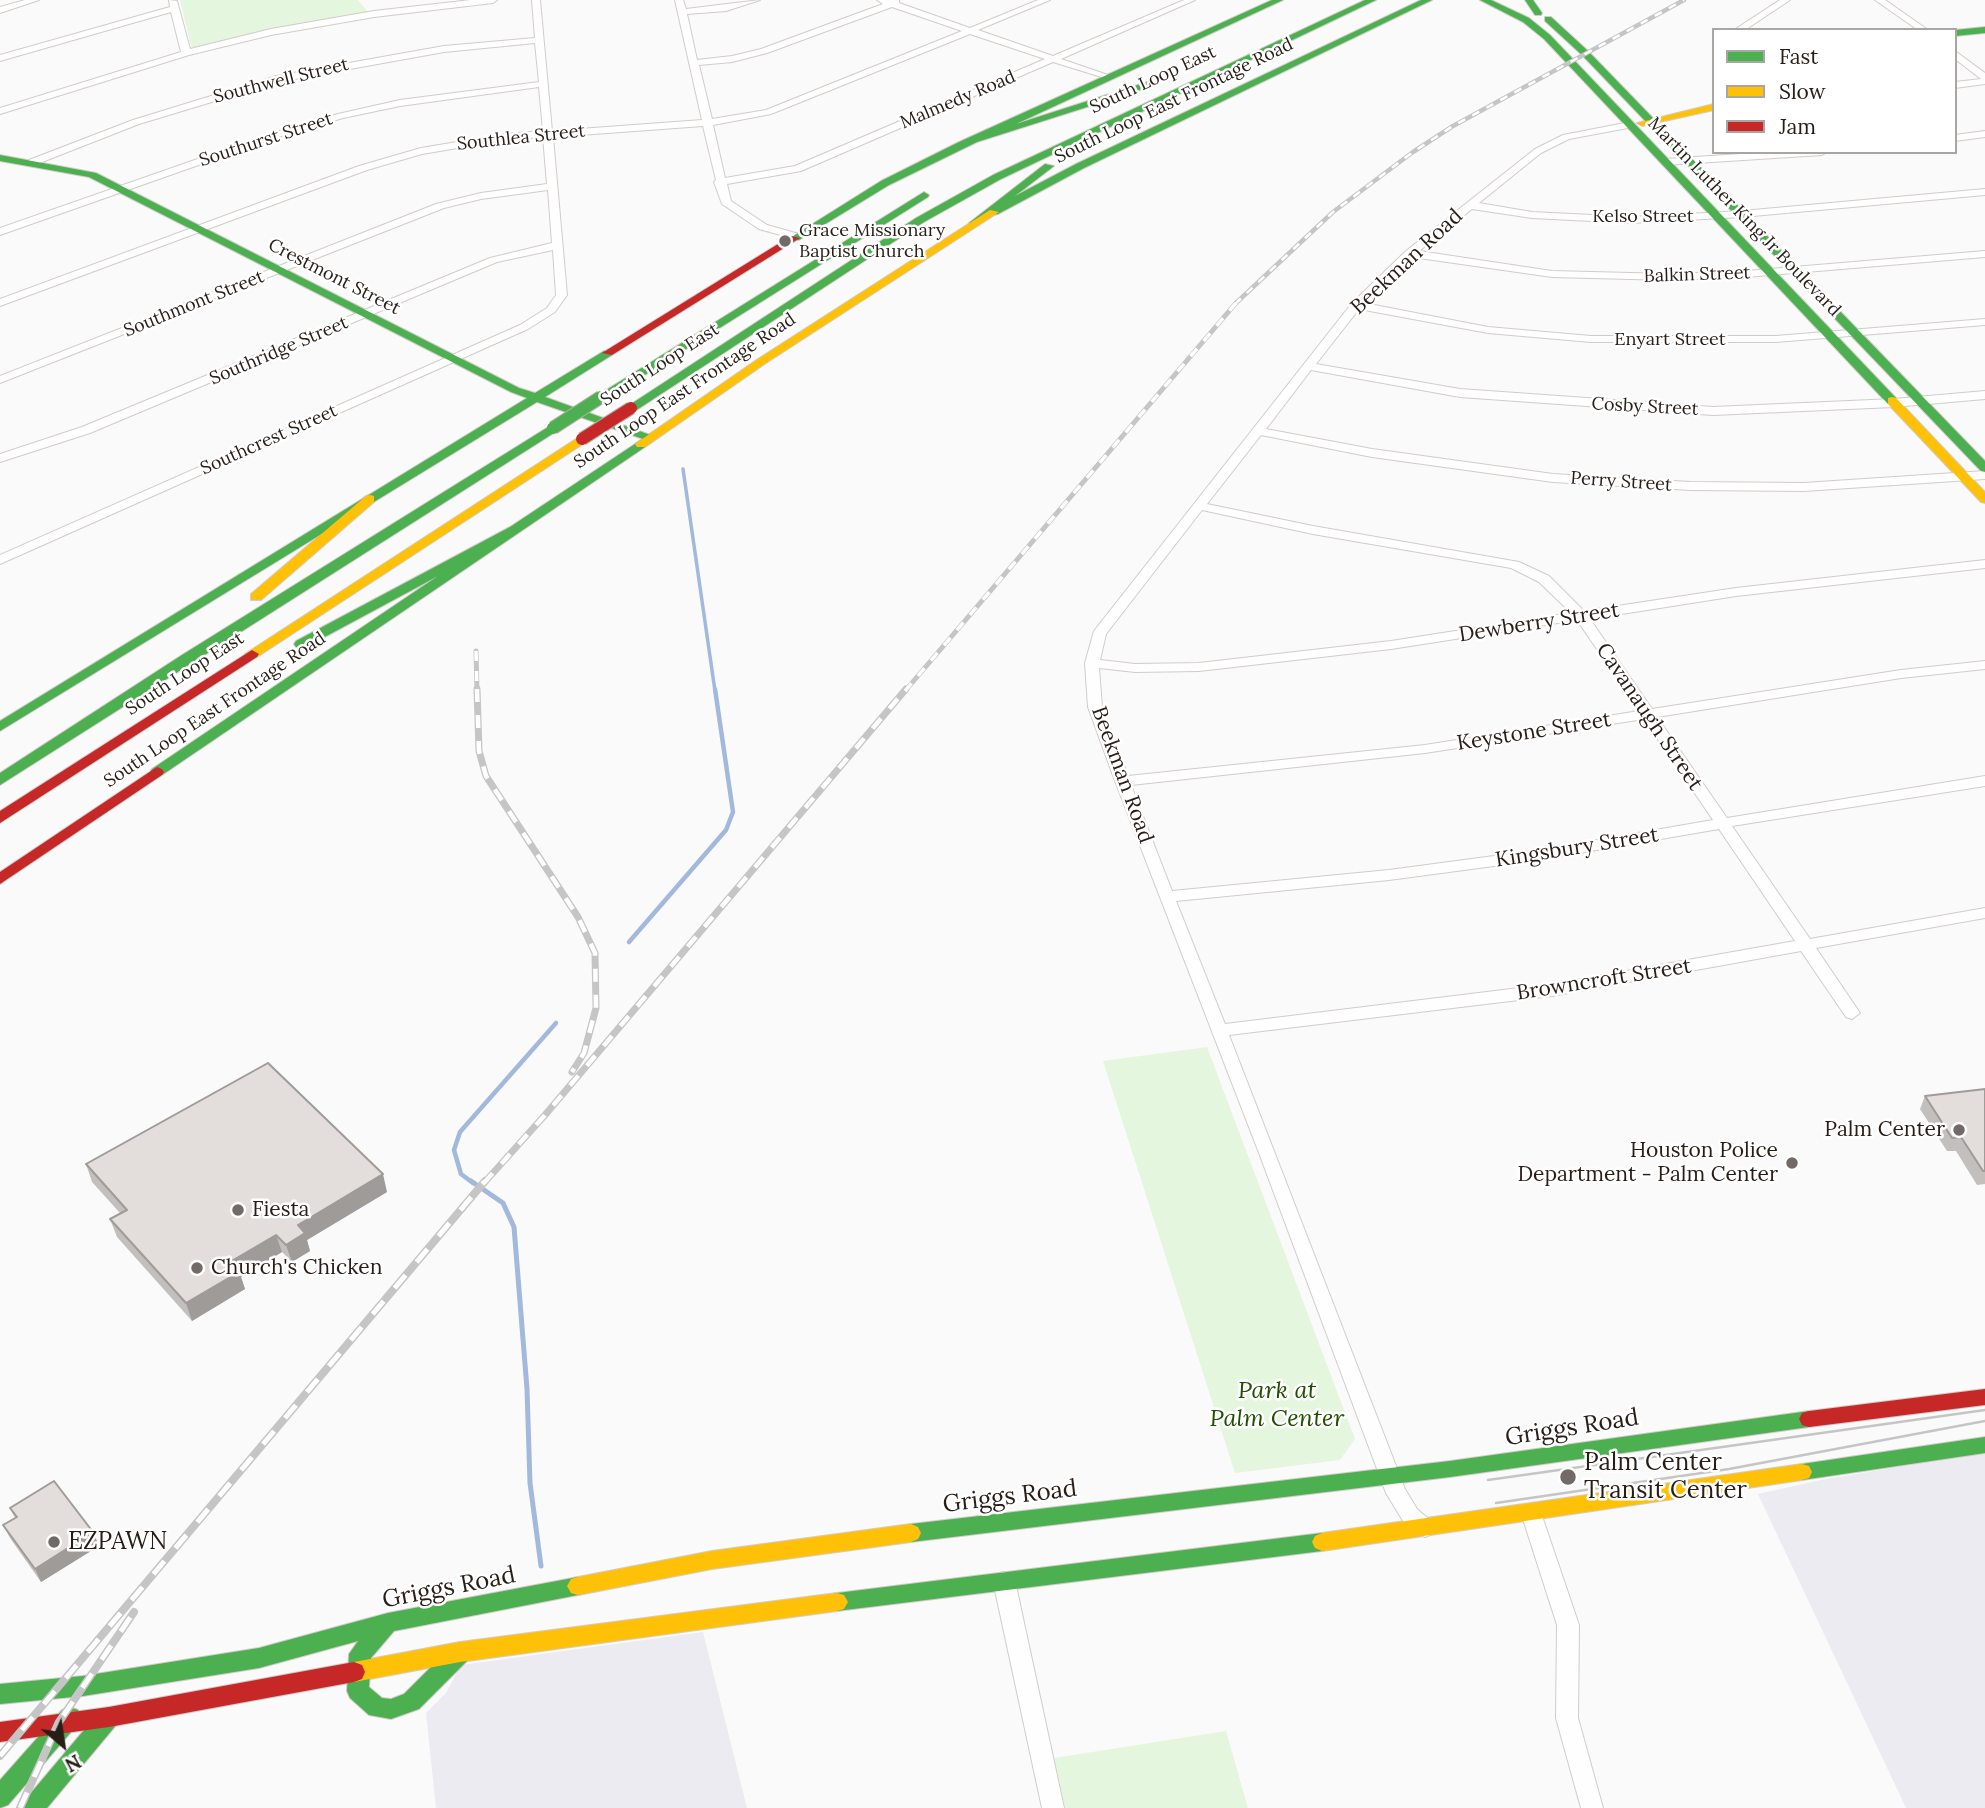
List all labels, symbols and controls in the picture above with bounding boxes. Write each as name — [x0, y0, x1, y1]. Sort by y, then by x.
legend — [1712, 28, 1957, 154]
street label: South Loop East Frontage Road — [1051, 34, 1297, 168]
street label: South Loop East — [1086, 41, 1220, 119]
text: Fast — [1779, 43, 1818, 70]
street label: Southwell Street — [211, 54, 351, 108]
street label: Malmedy Road — [897, 66, 1019, 134]
text: Slow — [1779, 78, 1826, 105]
street label: Southurst Street — [197, 108, 335, 172]
street label: Martin Luther King Jr Boulevard — [1643, 113, 1845, 321]
text: Jam — [1779, 113, 1816, 140]
street label: Southlea Street — [456, 121, 586, 155]
street label: Beekman Road — [1346, 204, 1468, 320]
street label: Kelso Street — [1592, 206, 1694, 228]
place label: Grace Missionary Baptist Church — [799, 220, 945, 262]
marker: Grace Missionary Baptist Church — [777, 233, 793, 249]
street label: Crestmont Street — [264, 234, 404, 320]
street label: Balkin Street — [1643, 262, 1751, 288]
street label: Southmont Street — [121, 266, 267, 342]
street label: South Loop East Frontage Road — [570, 309, 800, 473]
street label: Southridge Street — [207, 312, 351, 390]
street label: South Loop East — [597, 319, 723, 411]
street label: Enyart Street — [1614, 329, 1726, 351]
street label: Cosby Street — [1591, 393, 1699, 421]
street label: Southcrest Street — [197, 400, 341, 480]
street label: Perry Street — [1570, 468, 1672, 496]
street label: Dewberry Street — [1457, 598, 1621, 648]
street label: South Loop East Frontage Road — [100, 628, 330, 792]
street label: South Loop East — [122, 628, 248, 720]
street label: Cavanaugh Street — [1590, 639, 1708, 795]
street label: Beekman Road — [1086, 703, 1158, 847]
street label: Keystone Street — [1455, 707, 1613, 757]
street label: Kingsbury Street — [1494, 823, 1660, 873]
street label: Browncroft Street — [1515, 954, 1693, 1006]
place label: Palm Center — [1824, 1117, 1945, 1143]
marker: Palm Center — [1951, 1122, 1967, 1138]
place label: Houston Police Department - Palm Center — [1517, 1138, 1778, 1188]
marker: Houston Police Department - Palm Center — [1784, 1155, 1800, 1171]
place label: Fiesta — [252, 1197, 309, 1223]
marker: Fiesta — [230, 1202, 246, 1218]
place label: Church's Chicken — [211, 1255, 382, 1281]
marker: Church's Chicken — [189, 1260, 205, 1276]
park label: Park at Palm Center — [1210, 1377, 1344, 1433]
street label: Griggs Road — [1503, 1403, 1641, 1453]
place label: Palm Center Transit Center — [1584, 1449, 1747, 1505]
marker: Palm Center Transit Center — [1558, 1467, 1578, 1487]
street label: Griggs Road — [941, 1474, 1079, 1520]
place label: EZPAWN — [68, 1528, 167, 1556]
marker: EZPAWN — [46, 1534, 62, 1550]
street label: Griggs Road — [380, 1561, 518, 1615]
north arrow — [28, 1710, 98, 1780]
text: N — [61, 1749, 85, 1777]

